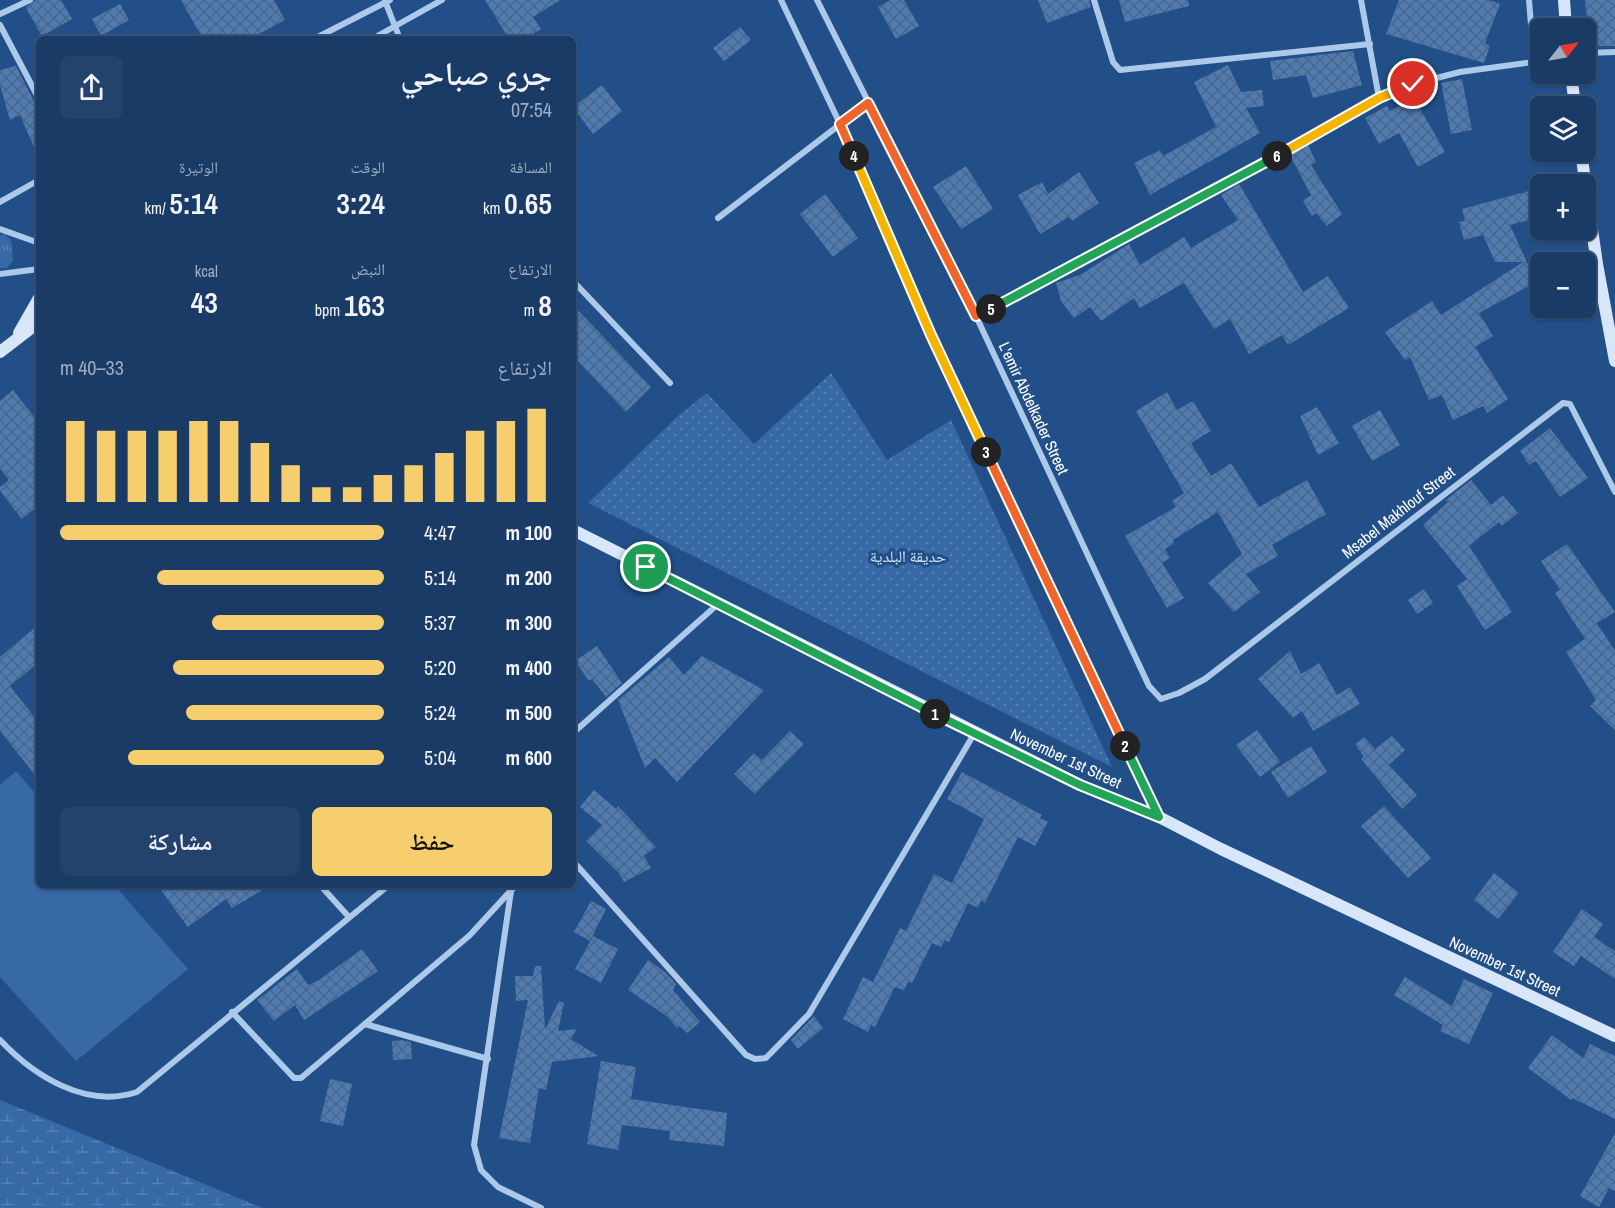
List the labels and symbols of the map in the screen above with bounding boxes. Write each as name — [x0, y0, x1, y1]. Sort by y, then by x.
north arrow — [1530, 18, 1596, 84]
pin — [1387, 58, 1438, 109]
pin: 4 — [839, 141, 869, 171]
pin: 6 — [1262, 141, 1292, 171]
pin: 5 — [976, 294, 1006, 324]
street label: L'emir Abdelkader Street — [994, 338, 1075, 478]
pin: 3 — [971, 437, 1001, 467]
street label: Msabel Makhlouf Street — [1337, 461, 1459, 563]
pin — [620, 541, 671, 592]
park label: حديقة البلدية — [870, 545, 946, 567]
pin: 1 — [920, 699, 950, 729]
street label: November 1st Street — [1007, 723, 1125, 794]
pin: 2 — [1110, 731, 1140, 761]
street label: November 1st Street — [1446, 931, 1564, 1002]

